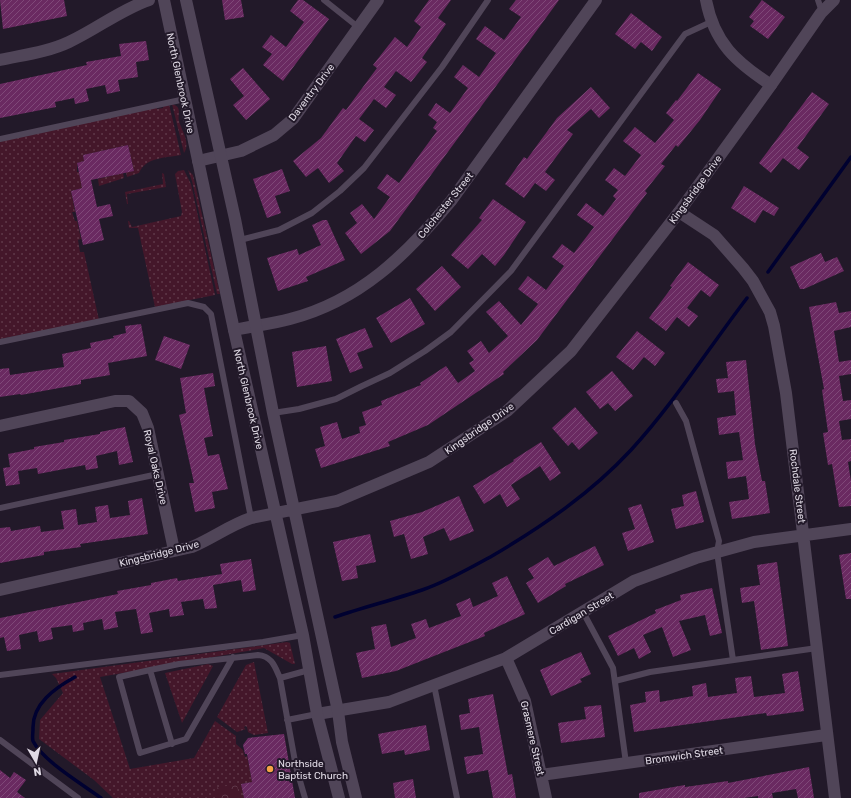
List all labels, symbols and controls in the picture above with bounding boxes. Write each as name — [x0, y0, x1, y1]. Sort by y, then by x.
street label: North Glenbrook Drive — [163, 32, 197, 135]
street label: Daventry Drive — [286, 61, 338, 124]
street label: Kingsbridge Drive — [667, 153, 725, 226]
street label: Colchester Street — [415, 170, 476, 241]
street label: North Glenbrook Drive — [231, 348, 265, 451]
street label: Kingsbridge Drive — [443, 400, 517, 457]
street label: Royal Oaks Drive — [141, 428, 170, 506]
street label: Rochdale Street — [787, 448, 808, 524]
street label: Kingsbridge Drive — [118, 538, 201, 570]
street label: Cardigan Street — [547, 590, 616, 638]
street label: Grasmere Street — [518, 700, 546, 777]
north arrow — [16, 742, 56, 782]
street label: Bromwich Street — [645, 745, 724, 767]
place label: Northside Baptist Church — [278, 758, 348, 782]
text: N — [32, 764, 42, 778]
marker: Northside Baptist Church — [265, 764, 275, 774]

